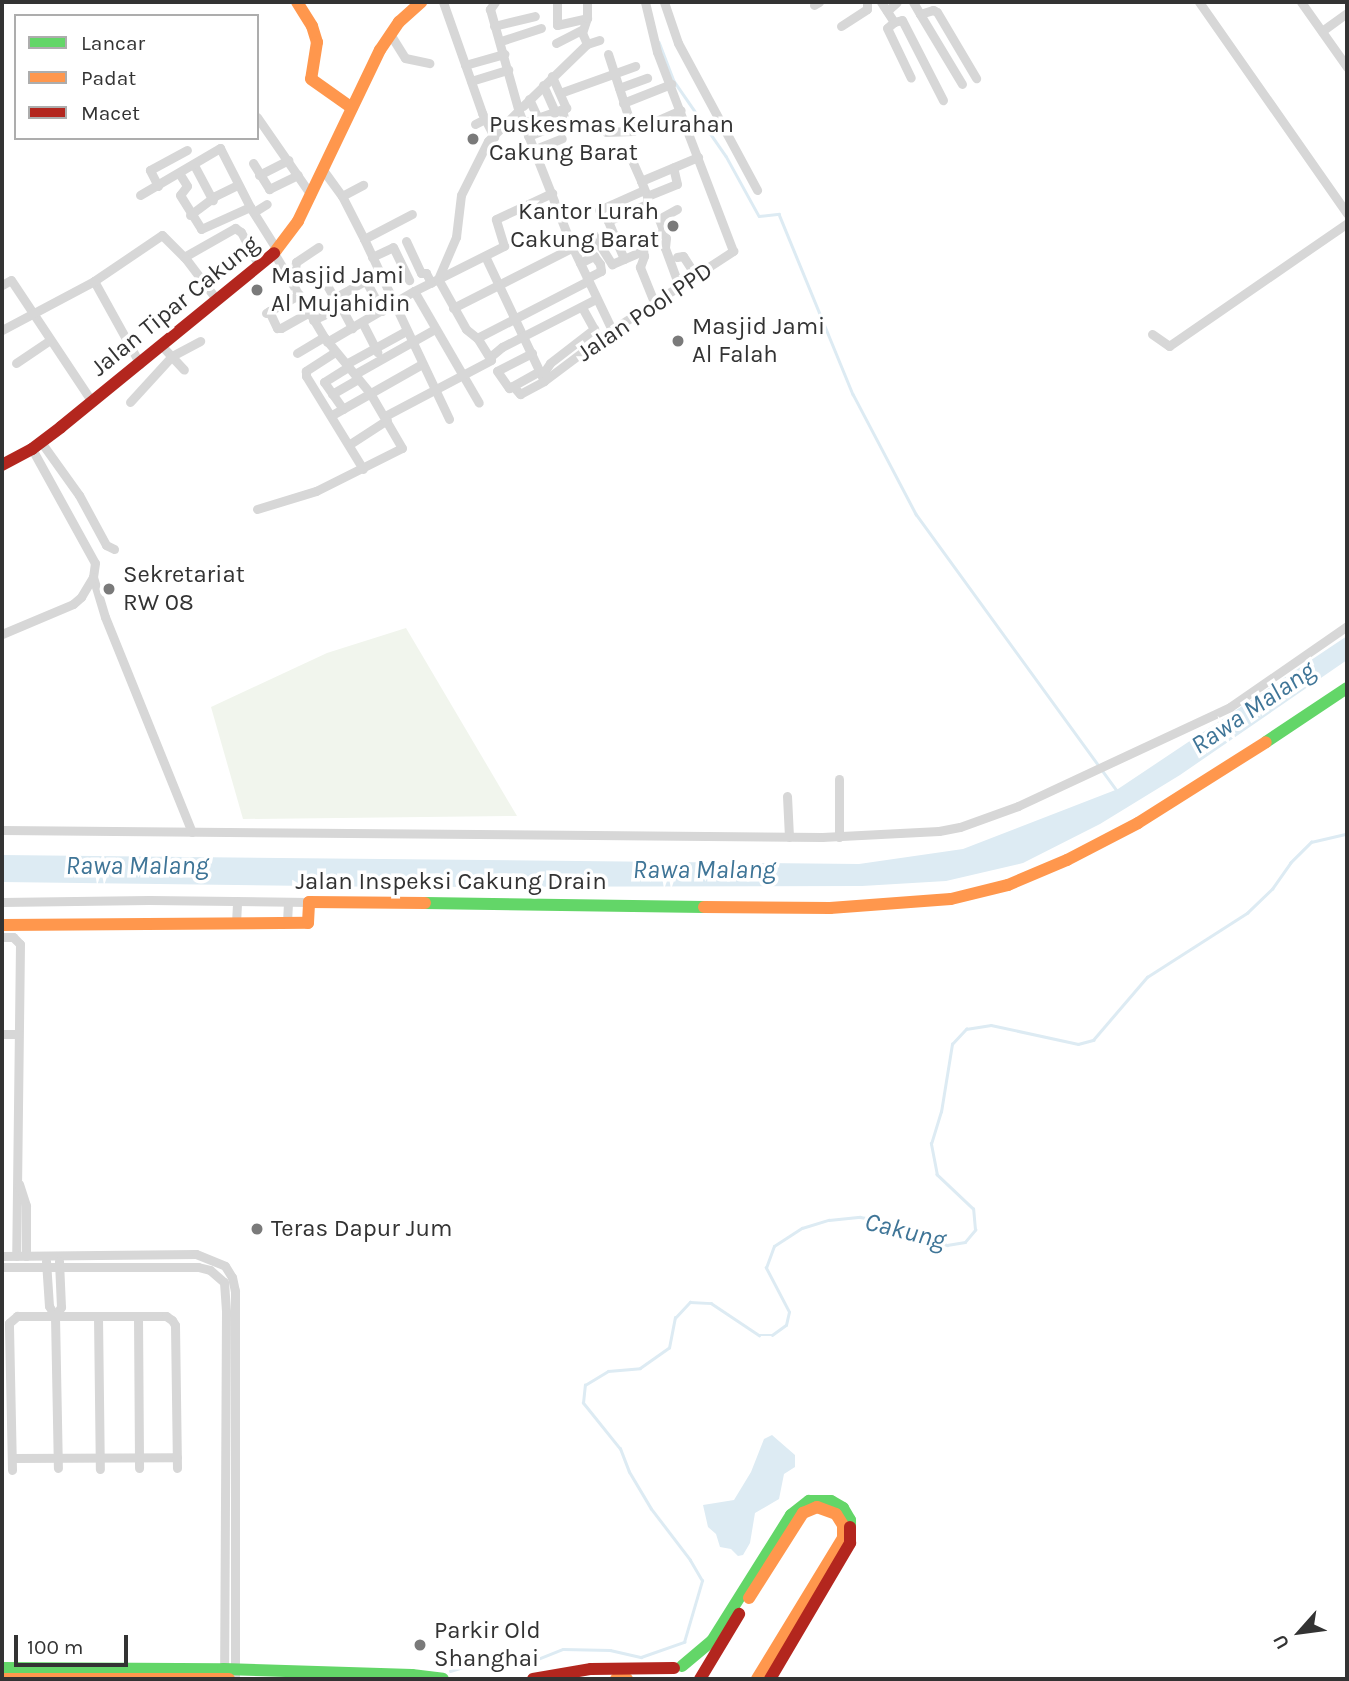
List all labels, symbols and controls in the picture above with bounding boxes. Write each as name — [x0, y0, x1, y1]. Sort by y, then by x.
legend — [14, 14, 259, 140]
text: Lancar — [81, 31, 145, 55]
text: Padat — [81, 66, 136, 90]
text: Macet — [81, 101, 140, 125]
place label: Puskesmas Kelurahan Cakung Barat — [489, 111, 734, 167]
marker: Puskesmas Kelurahan Cakung Barat — [463, 129, 483, 149]
place label: Kantor Lurah Cakung Barat — [510, 198, 659, 254]
marker: Kantor Lurah Cakung Barat — [665, 218, 681, 234]
street label: Jalan Tipar Cakung — [85, 229, 265, 383]
street label: Jalan Pool PPD — [572, 256, 718, 368]
place label: Masjid Jami Al Mujahidin — [271, 262, 410, 318]
marker: Masjid Jami Al Mujahidin — [249, 282, 265, 298]
place label: Masjid Jami Al Falah — [692, 313, 825, 369]
marker: Masjid Jami Al Falah — [670, 333, 686, 349]
place label: Sekretariat RW 08 — [123, 561, 245, 617]
marker: Sekretariat RW 08 — [101, 581, 117, 597]
water label: Rawa Malang — [1185, 655, 1321, 761]
water label: Rawa Malang — [66, 850, 208, 882]
water label: Rawa Malang — [633, 854, 775, 886]
street label: Jalan Inspeksi Cakung Drain — [295, 868, 607, 896]
water label: Cakung — [861, 1206, 949, 1256]
place label: Teras Dapur Jum — [271, 1215, 452, 1243]
marker: Teras Dapur Jum — [249, 1221, 265, 1237]
north arrow — [1265, 1597, 1335, 1667]
place label: Parkir Old Shanghai — [434, 1617, 541, 1673]
scale bar — [18, 1622, 131, 1666]
text: U — [1269, 1631, 1294, 1653]
text: 100 m — [27, 1635, 84, 1659]
marker: Parkir Old Shanghai — [412, 1637, 428, 1653]

